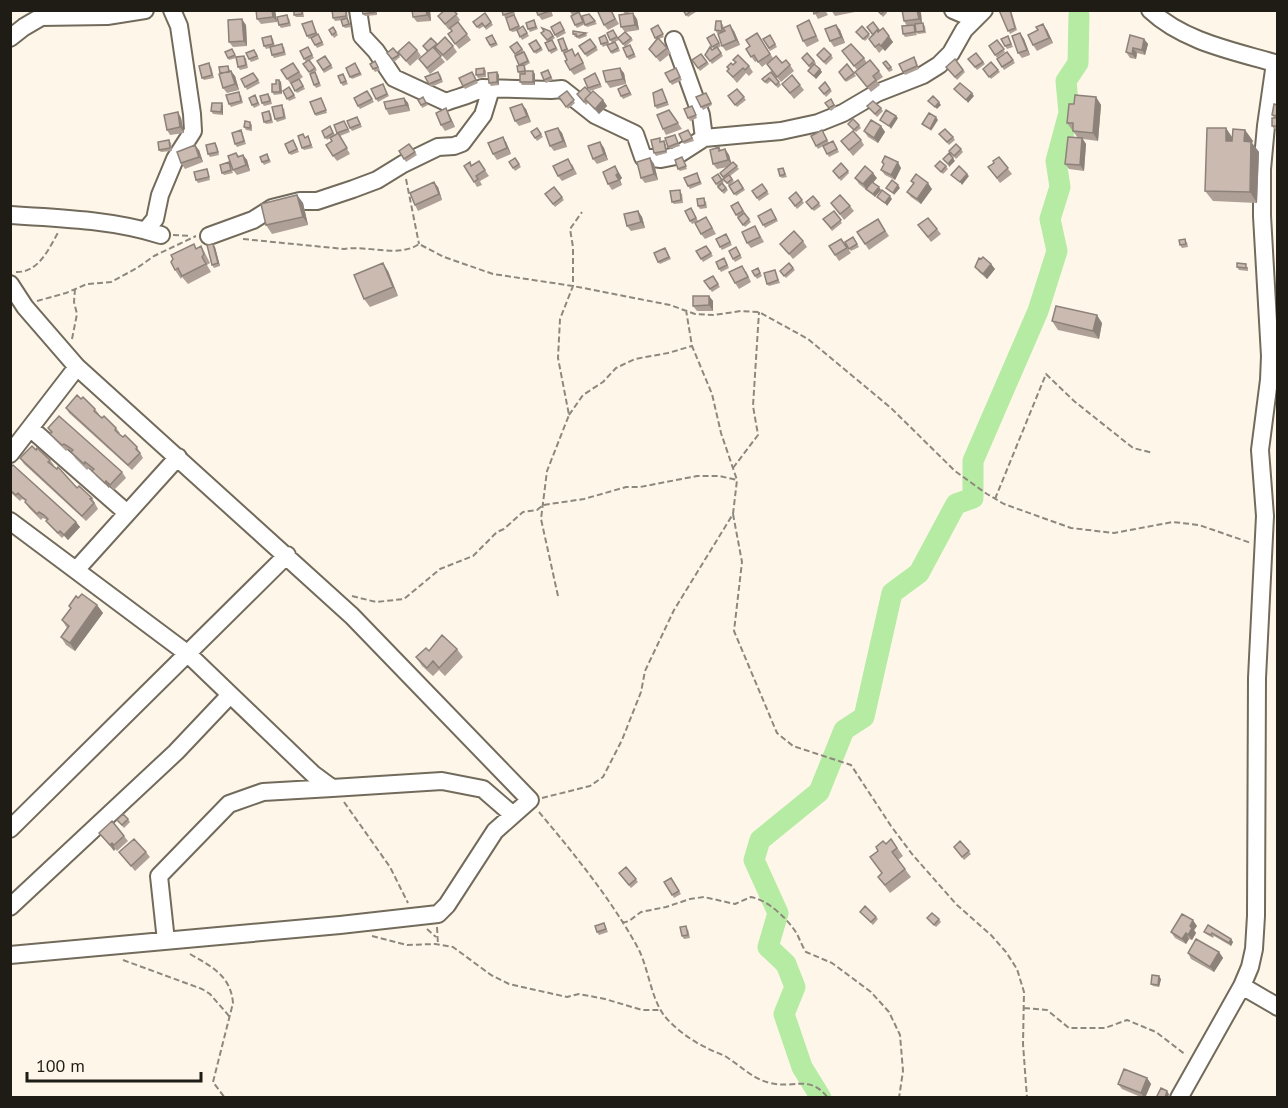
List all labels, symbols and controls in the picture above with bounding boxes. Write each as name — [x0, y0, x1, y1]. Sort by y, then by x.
scale bar — [27, 1045, 201, 1083]
text: 100 m — [36, 1054, 85, 1077]

